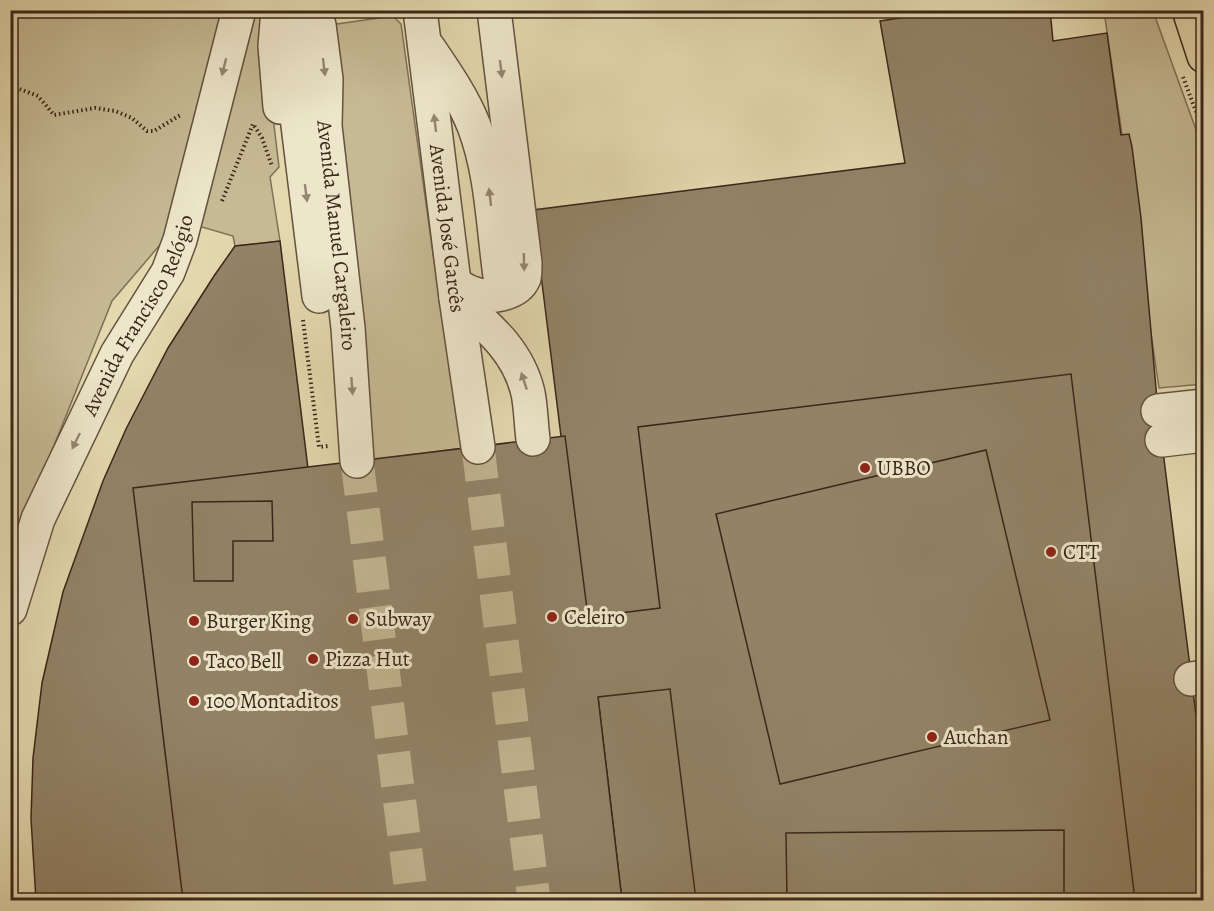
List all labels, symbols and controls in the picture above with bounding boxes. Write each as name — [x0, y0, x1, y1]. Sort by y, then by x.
one-way arrow — [218, 58, 228, 76]
one-way arrow — [320, 58, 329, 77]
one-way arrow — [497, 59, 506, 78]
one-way arrow — [430, 114, 439, 133]
street label: Avenida Manuel Cargaleiro — [310, 118, 363, 351]
street label: Avenida José Garcês — [423, 141, 472, 314]
one-way arrow — [302, 184, 311, 203]
one-way arrow — [485, 187, 494, 206]
street label: Avenida Francisco Relógio — [75, 212, 200, 421]
one-way arrow — [520, 253, 529, 272]
one-way arrow — [519, 372, 528, 390]
one-way arrow — [347, 377, 357, 396]
one-way arrow — [71, 432, 80, 449]
place label: UBBO — [877, 454, 931, 482]
marker: UBBO — [858, 461, 872, 475]
place label: CTT — [1063, 538, 1100, 566]
marker: CTT — [1044, 545, 1058, 559]
place label: Celeiro — [564, 603, 625, 631]
place label: Subway — [365, 605, 432, 633]
place label: Burger King — [206, 607, 312, 635]
marker: Celeiro — [545, 610, 559, 624]
marker: Subway — [346, 612, 360, 626]
marker: Burger King — [187, 614, 201, 628]
place label: Pizza Hut — [325, 645, 410, 673]
place label: Taco Bell — [206, 647, 281, 675]
marker: Pizza Hut — [306, 652, 320, 666]
marker: Taco Bell — [187, 654, 201, 668]
place label: 100 Montaditos — [206, 687, 339, 715]
marker: 100 Montaditos — [187, 694, 201, 708]
place label: Auchan — [943, 723, 1009, 751]
marker: Auchan — [925, 730, 939, 744]

